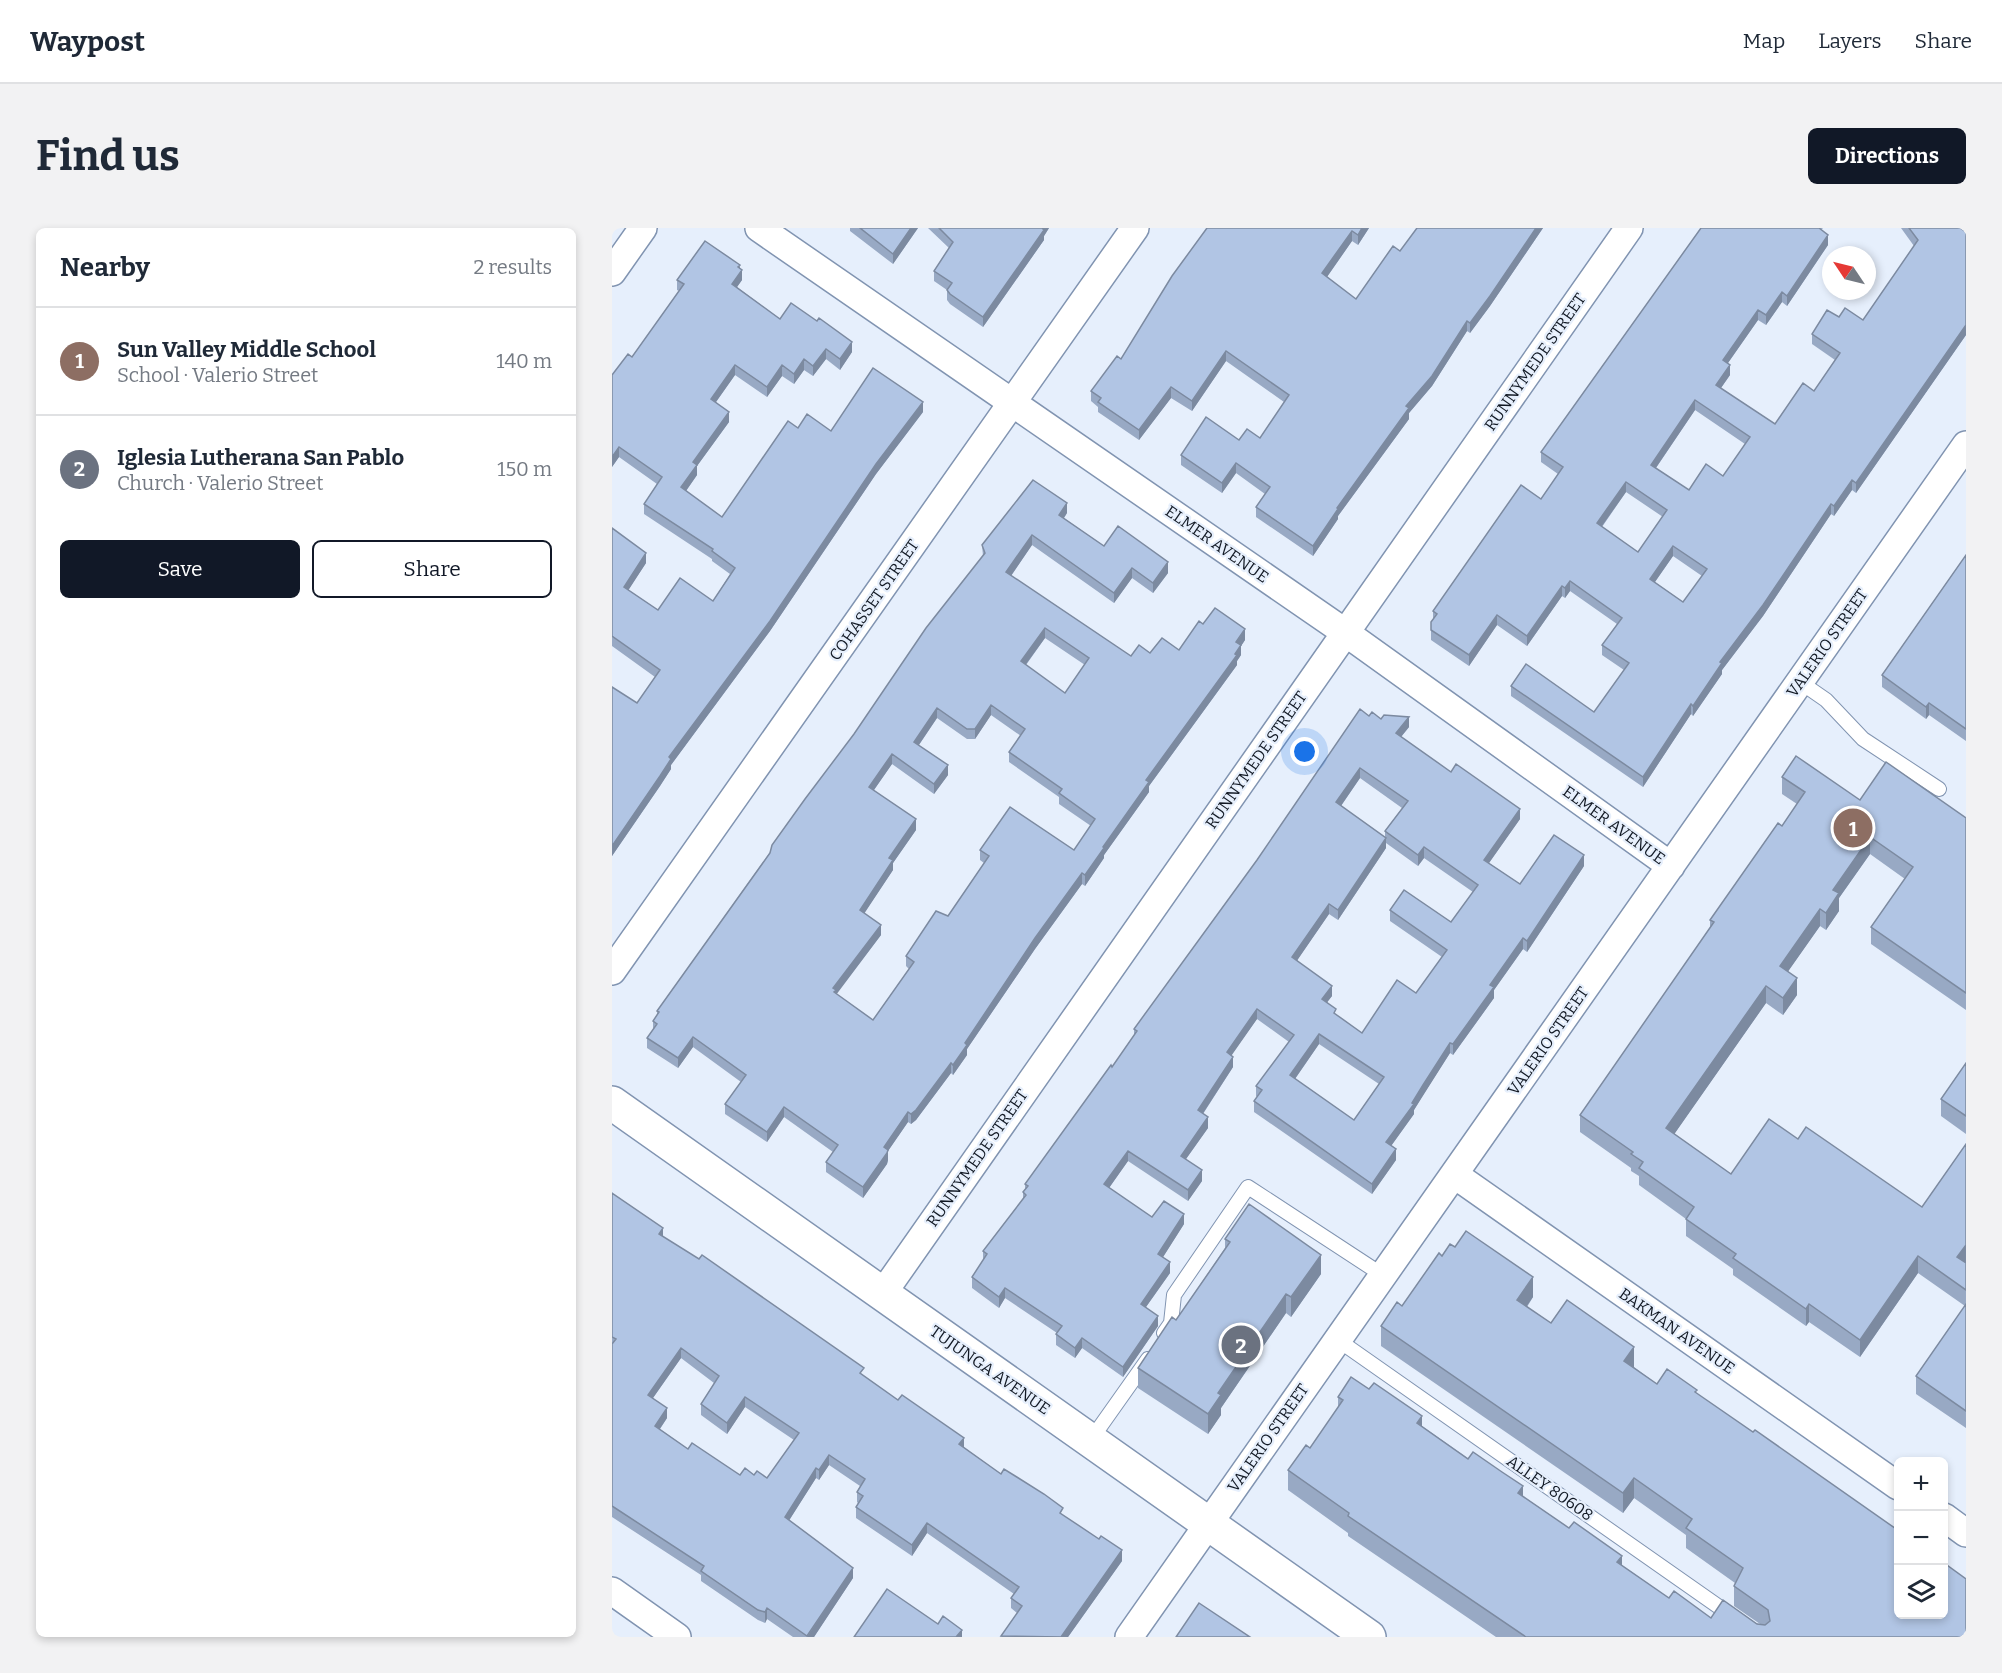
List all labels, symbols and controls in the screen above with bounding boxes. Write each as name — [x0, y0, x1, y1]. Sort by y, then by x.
text: Waypost — [30, 25, 145, 58]
text: Map — [1743, 28, 1785, 54]
text: Layers — [1818, 28, 1882, 54]
text: Share — [1915, 28, 1972, 54]
button: Directions — [1808, 128, 1966, 184]
text: Find us — [36, 131, 180, 181]
north arrow — [1822, 246, 1876, 300]
text: Nearby — [60, 252, 150, 283]
text: 2 results — [473, 255, 552, 279]
street label: RUNNYMEDE STREET — [1480, 290, 1590, 434]
text: Sun Valley Middle School — [117, 336, 376, 363]
text: 1 — [75, 349, 84, 373]
text: 140 m — [496, 349, 552, 373]
text: School · Valerio Street — [117, 363, 318, 387]
text: Iglesia Lutherana San Pablo — [117, 444, 404, 471]
text: 2 — [74, 457, 85, 481]
text: 150 m — [497, 457, 552, 481]
text: Church · Valerio Street — [117, 471, 323, 495]
street label: ELMER AVENUE — [1162, 501, 1272, 587]
street label: COHASSET STREET — [825, 536, 923, 664]
button: Save — [60, 540, 300, 598]
button: Share — [312, 540, 552, 598]
street label: VALERIO STREET — [1783, 585, 1871, 701]
street label: RUNNYMEDE STREET — [1201, 688, 1311, 832]
your location — [1290, 737, 1319, 766]
street label: ELMER AVENUE — [1559, 782, 1669, 868]
pin: 1 — [1834, 806, 1872, 850]
street label: VALERIO STREET — [1504, 983, 1592, 1099]
street label: RUNNYMEDE STREET — [922, 1086, 1032, 1230]
street label: BAKMAN AVENUE — [1616, 1284, 1738, 1378]
street label: TUJUNGA AVENUE — [926, 1321, 1054, 1419]
pin: 2 — [1222, 1322, 1260, 1368]
street label: VALERIO STREET — [1224, 1380, 1312, 1496]
street label: ALLEY 80608 — [1503, 1451, 1597, 1525]
map controls — [1894, 1457, 1948, 1619]
button: + — [1894, 1457, 1948, 1511]
button: − — [1894, 1511, 1948, 1565]
button: layers — [1894, 1565, 1948, 1619]

